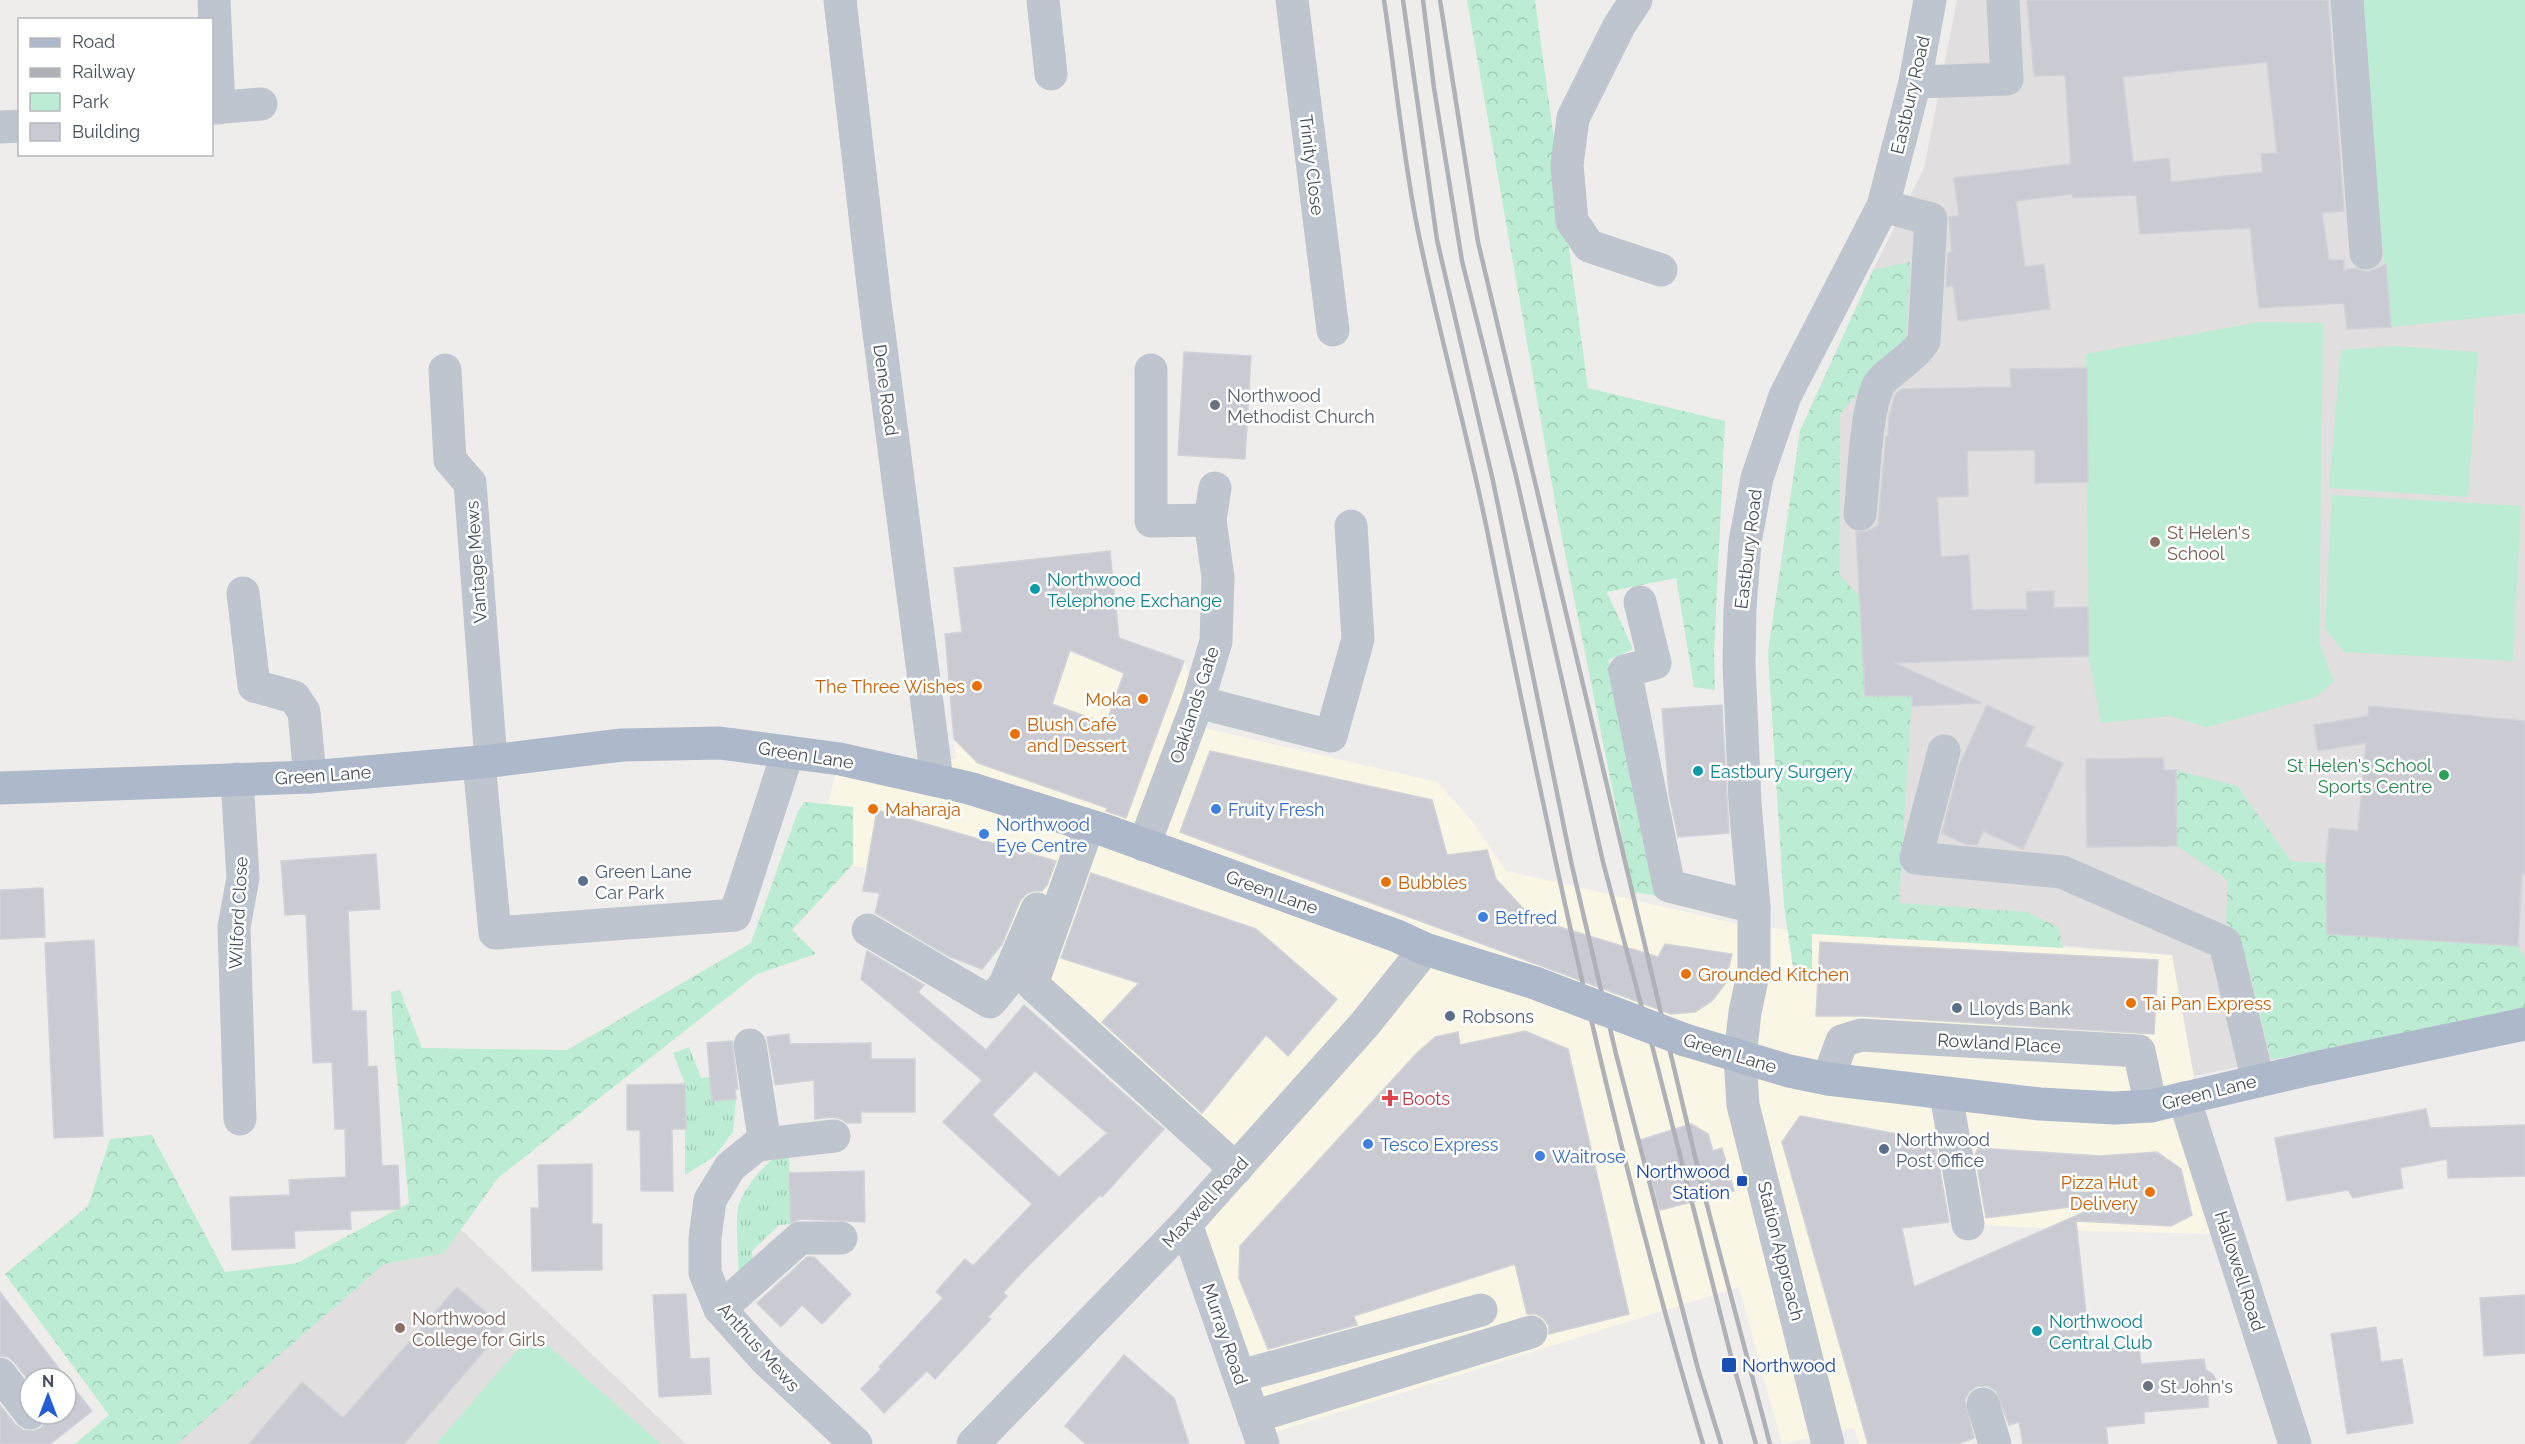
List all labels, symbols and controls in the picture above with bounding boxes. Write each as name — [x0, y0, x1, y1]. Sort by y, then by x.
legend — [18, 18, 213, 156]
text: Road — [72, 31, 115, 52]
street label: Eastbury Road — [1886, 34, 1934, 156]
text: Railway — [72, 61, 136, 82]
text: Park — [72, 91, 109, 112]
street label: Trinity Close — [1295, 114, 1329, 217]
text: Building — [72, 121, 140, 142]
street label: Dene Road — [869, 343, 903, 437]
place label: Northwood Methodist Church — [1227, 385, 1375, 427]
marker: Northwood Methodist Church — [1208, 398, 1222, 412]
street label: Eastbury Road — [1730, 488, 1766, 610]
street label: Vantage Mews — [461, 500, 491, 624]
place label: St Helen's School — [2167, 522, 2250, 564]
marker: St Helen's School — [2148, 535, 2162, 549]
place label: Northwood Telephone Exchange — [1047, 569, 1222, 611]
marker: Northwood Telephone Exchange — [1028, 582, 1042, 596]
street label: Oaklands Gate — [1165, 644, 1223, 766]
place label: The Three Wishes — [815, 676, 965, 697]
marker: The Three Wishes — [970, 679, 984, 693]
place label: Moka — [1085, 689, 1131, 710]
marker: Moka — [1136, 692, 1150, 706]
place label: Blush Café and Dessert — [1027, 714, 1127, 756]
marker: Blush Café and Dessert — [1008, 727, 1022, 741]
street label: Green Lane — [757, 737, 856, 773]
place label: St Helen's School Sports Centre — [2287, 755, 2432, 797]
street label: Green Lane — [274, 761, 372, 789]
place label: Eastbury Surgery — [1710, 761, 1853, 782]
marker: Eastbury Surgery — [1691, 764, 1705, 778]
marker: St Helen's School Sports Centre — [2437, 768, 2451, 782]
place label: Maharaja — [885, 799, 961, 820]
place label: Fruity Fresh — [1228, 799, 1324, 820]
marker: Maharaja — [866, 802, 880, 816]
marker: Fruity Fresh — [1209, 802, 1223, 816]
place label: Northwood Eye Centre — [996, 814, 1090, 856]
marker: Northwood Eye Centre — [977, 827, 991, 841]
street label: Wilford Close — [225, 856, 251, 970]
place label: Green Lane Car Park — [595, 861, 692, 903]
street label: Green Lane — [1223, 866, 1321, 919]
place label: Bubbles — [1398, 872, 1467, 893]
marker: Green Lane Car Park — [576, 874, 590, 888]
marker: Bubbles — [1379, 875, 1393, 889]
place label: Betfred — [1495, 907, 1557, 928]
marker: Betfred — [1476, 910, 1490, 924]
place label: Grounded Kitchen — [1698, 964, 1849, 985]
marker: Grounded Kitchen — [1679, 967, 1693, 981]
place label: Tai Pan Express — [2143, 993, 2272, 1014]
marker: Tai Pan Express — [2124, 996, 2138, 1010]
place label: Lloyds Bank — [1969, 998, 2071, 1019]
marker: Lloyds Bank — [1950, 1001, 1964, 1015]
place label: Robsons — [1462, 1006, 1534, 1027]
marker: Robsons — [1443, 1009, 1457, 1023]
street label: Green Lane — [1681, 1029, 1780, 1077]
street label: Rowland Place — [1937, 1029, 2062, 1057]
street label: Green Lane — [2160, 1070, 2259, 1114]
place label: Boots — [1402, 1088, 1450, 1109]
marker: Boots — [1383, 1091, 1397, 1105]
place label: Northwood Post Office — [1896, 1129, 1990, 1171]
place label: Tesco Express — [1380, 1134, 1499, 1155]
marker: Tesco Express — [1361, 1137, 1375, 1151]
marker: Northwood Post Office — [1877, 1142, 1891, 1156]
place label: Waitrose — [1552, 1146, 1626, 1167]
marker: Waitrose — [1533, 1149, 1547, 1163]
street label: Maxwell Road — [1158, 1152, 1252, 1252]
place label: Northwood Station — [1636, 1161, 1730, 1203]
place label: Pizza Hut Delivery — [2061, 1172, 2138, 1214]
marker: Northwood Station — [1735, 1174, 1749, 1188]
street label: Station Approach — [1754, 1179, 1808, 1323]
marker: Pizza Hut Delivery — [2143, 1185, 2157, 1199]
street label: Hallowell Road — [2211, 1208, 2269, 1334]
street label: Murray Road — [1198, 1281, 1252, 1387]
street label: Anthus Mews — [714, 1298, 805, 1396]
place label: Northwood College for Girls — [412, 1308, 546, 1350]
place label: Northwood Central Club — [2049, 1311, 2152, 1353]
marker: Northwood College for Girls — [393, 1321, 407, 1335]
marker: Northwood Central Club — [2030, 1324, 2044, 1338]
place label: Northwood — [1742, 1355, 1836, 1376]
marker: Northwood — [1720, 1356, 1738, 1374]
north arrow — [18, 1366, 78, 1426]
text: N — [42, 1372, 54, 1391]
place label: St John's — [2160, 1376, 2233, 1397]
marker: St John's — [2141, 1379, 2155, 1393]

